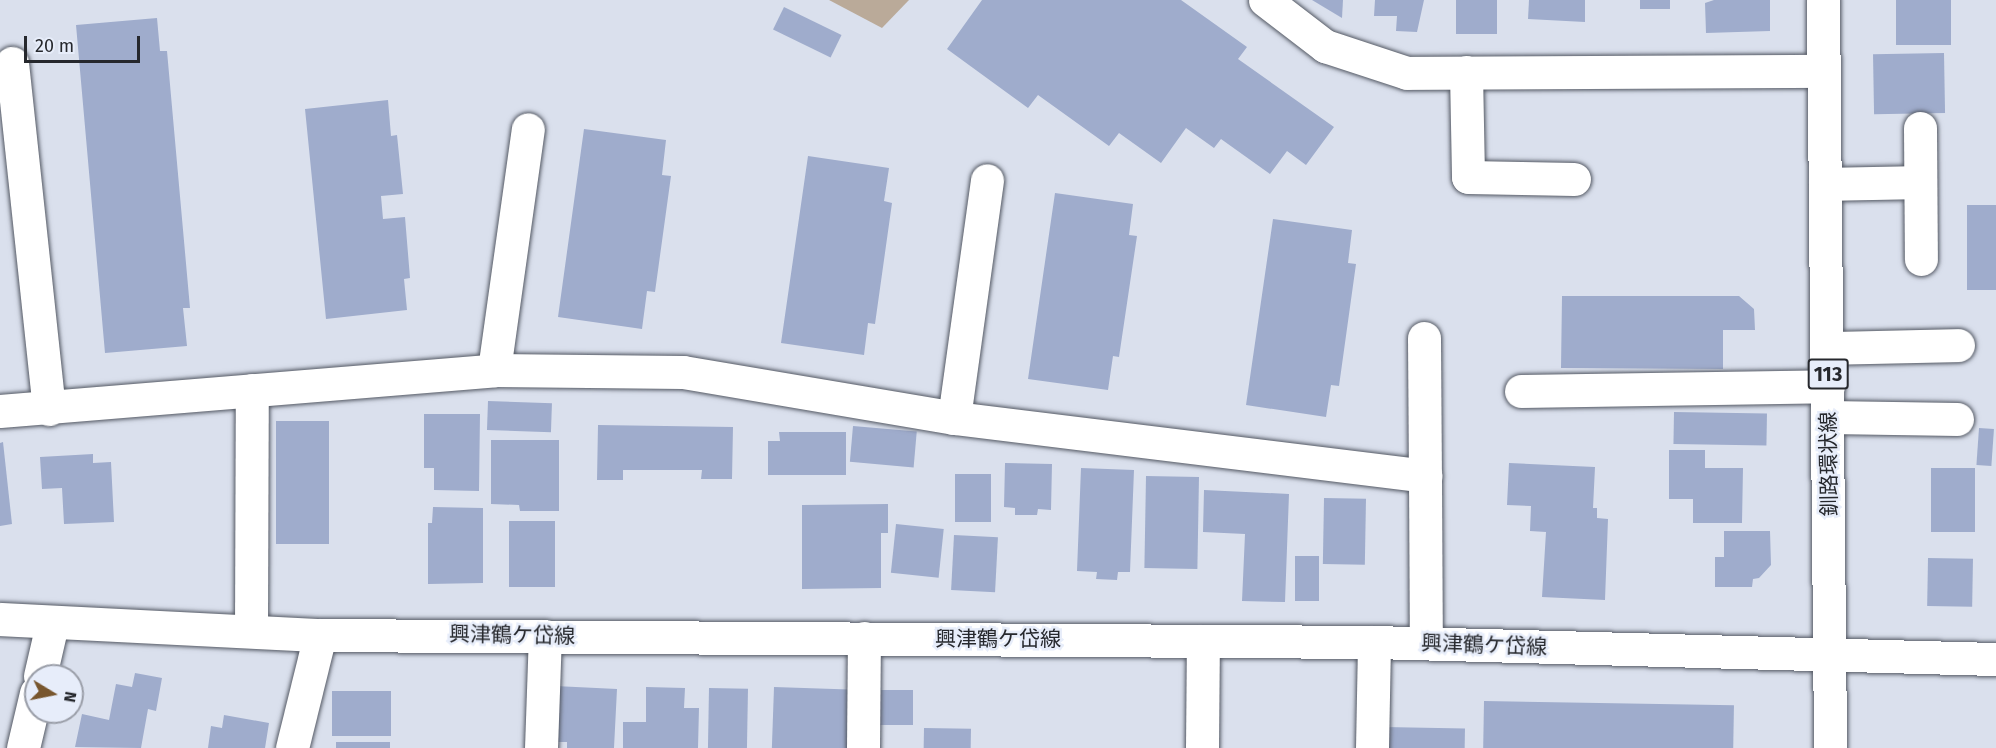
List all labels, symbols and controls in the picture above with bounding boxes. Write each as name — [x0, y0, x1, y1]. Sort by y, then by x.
scale bar — [27, 24, 142, 62]
text: 20 m — [35, 35, 74, 57]
road number: 113 — [1807, 357, 1849, 391]
street label: 釧路環状線 — [1815, 411, 1843, 517]
street label: 興津鶴ケ岱線 — [449, 621, 575, 649]
street label: 興津鶴ケ岱線 — [935, 626, 1061, 652]
street label: 興津鶴ケ岱線 — [1421, 630, 1547, 660]
north arrow — [24, 664, 84, 724]
text: N — [60, 690, 81, 704]

